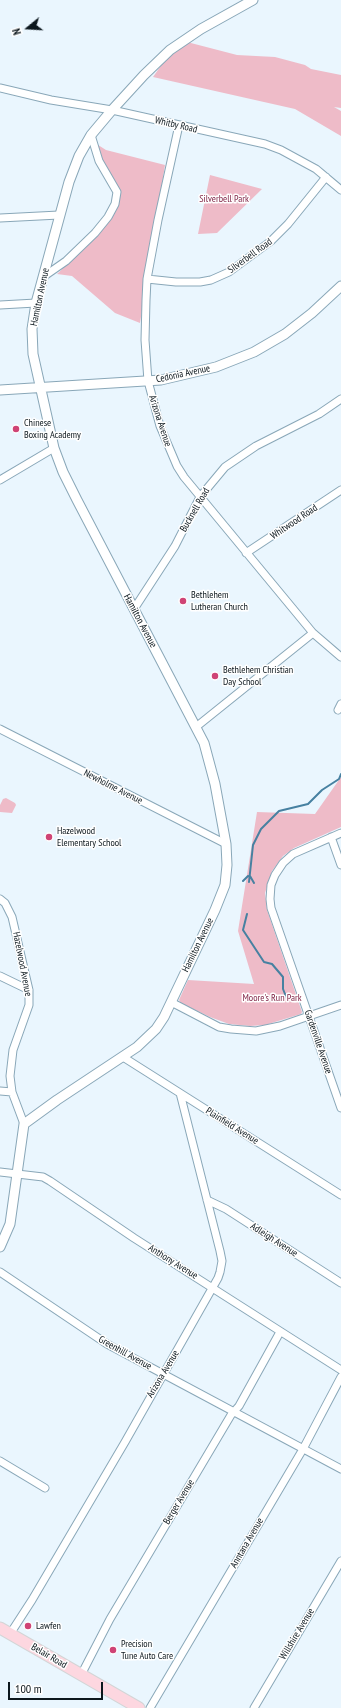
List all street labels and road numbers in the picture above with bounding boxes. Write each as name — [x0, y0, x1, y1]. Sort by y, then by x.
street label: Whitby Road — [154, 114, 198, 136]
street label: Silverbell Road — [226, 236, 274, 276]
street label: Hamilton Avenue — [28, 267, 52, 327]
street label: Cedonia Avenue — [155, 362, 211, 386]
street label: Arizona Avenue — [146, 394, 174, 448]
street label: Bucknell Road — [178, 486, 212, 534]
street label: Whitwood Road — [268, 502, 320, 542]
street label: Hamilton Avenue — [121, 592, 159, 650]
street label: Newholme Avenue — [82, 767, 144, 807]
street label: Hamilton Avenue — [180, 916, 216, 974]
street label: Hazelwood Avenue — [10, 931, 34, 997]
street label: Gardenville Avenue — [301, 1008, 335, 1076]
street label: Plainfield Avenue — [203, 1105, 261, 1147]
street label: Adleigh Avenue — [248, 1220, 300, 1260]
street label: Anthony Avenue — [146, 1242, 200, 1282]
street label: Greenhill Avenue — [96, 1333, 154, 1373]
street label: Arizona Avenue — [144, 1348, 182, 1400]
street label: Berger Avenue — [161, 1477, 197, 1527]
street label: Anntana Avenue — [228, 1516, 266, 1570]
street label: Willshire Avenue — [277, 1606, 317, 1662]
street label: Belair Road — [29, 1641, 69, 1671]

